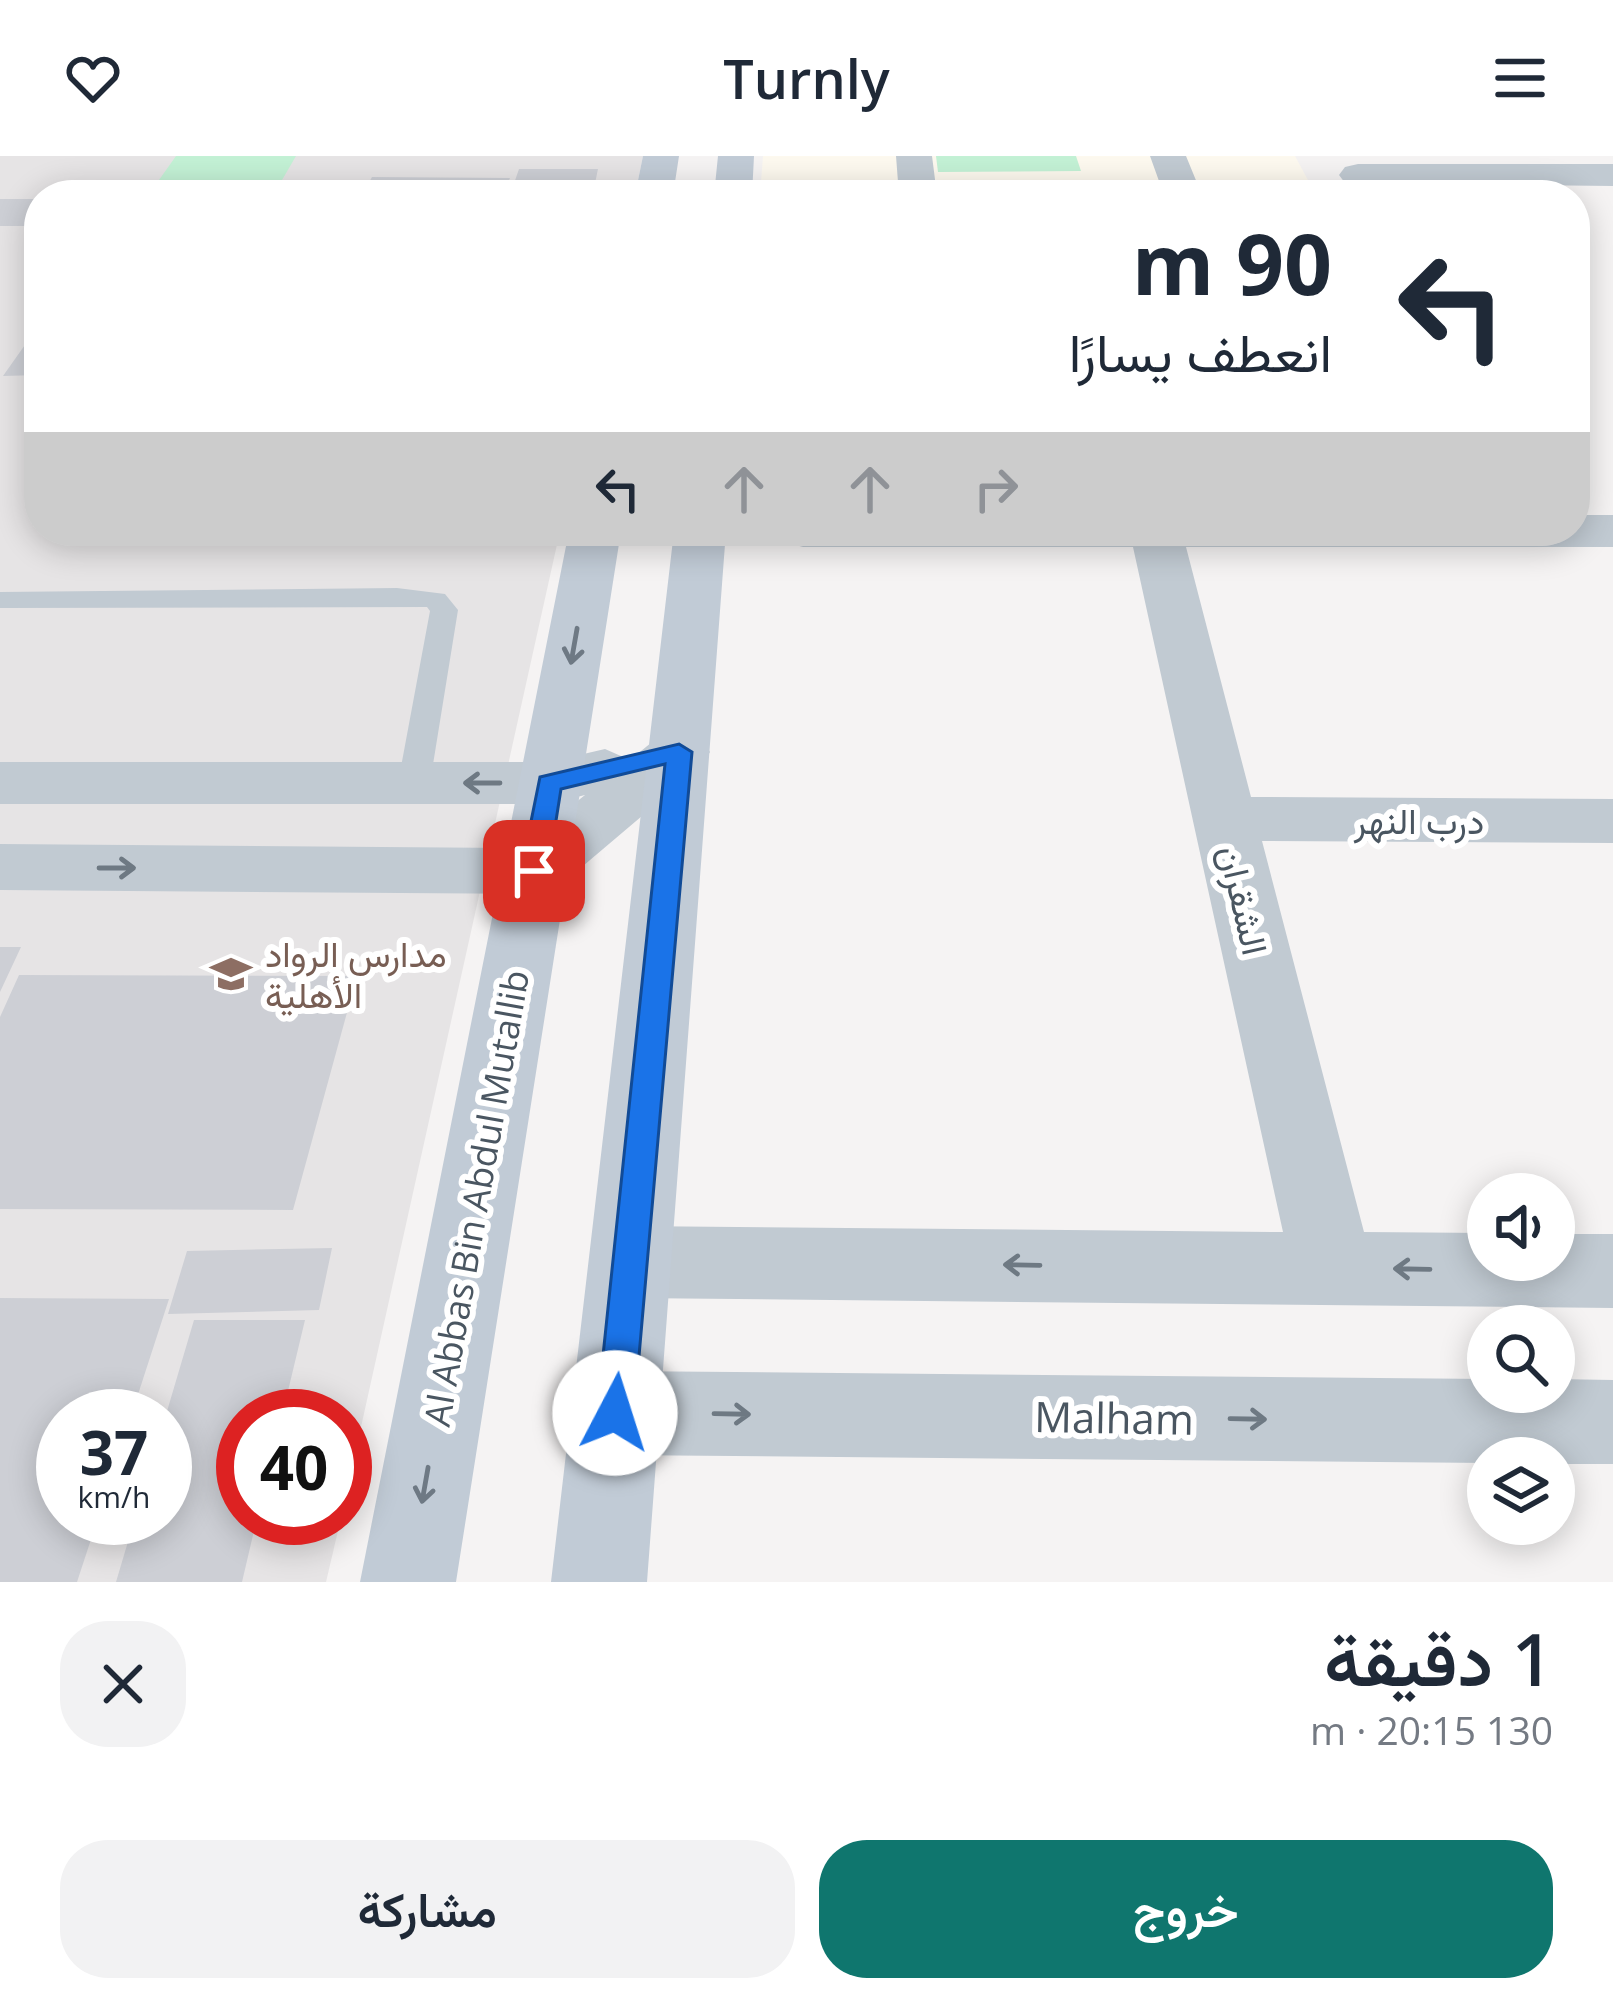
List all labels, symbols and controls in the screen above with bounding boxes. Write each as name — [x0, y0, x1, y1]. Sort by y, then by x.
text: Turnly — [723, 41, 890, 115]
icon: heart — [60, 45, 126, 111]
icon: menu — [1487, 45, 1553, 111]
text: 90 m — [1132, 205, 1332, 320]
icon: left — [1374, 228, 1530, 384]
text: انعطف يسارًا — [1069, 314, 1332, 388]
icon: left — [585, 456, 651, 522]
icon: ahead — [711, 456, 777, 522]
icon: ahead — [837, 456, 903, 522]
icon: right — [963, 456, 1029, 522]
one-way arrow — [562, 626, 584, 665]
one-way arrow — [463, 772, 502, 794]
street label: درب النهر — [1353, 796, 1484, 845]
pin — [483, 820, 585, 922]
icon: arrive — [501, 838, 567, 904]
street label: الشقران — [1208, 840, 1280, 960]
one-way arrow — [97, 857, 136, 879]
place label: مدارس الرواد الأهلية — [265, 929, 447, 1019]
school or university icon: مدارس الرواد الأهلية — [208, 951, 254, 997]
street label: Al Abbas Bin Abdul Mutallib — [412, 966, 540, 1430]
map controls — [1467, 1173, 1575, 1545]
button: sound — [1467, 1173, 1575, 1281]
one-way arrow — [1003, 1254, 1042, 1277]
one-way arrow — [1393, 1258, 1432, 1280]
button: search — [1467, 1305, 1575, 1413]
position arrow — [552, 1350, 678, 1476]
street label: Malham — [1034, 1387, 1194, 1447]
speed limit sign: 40 — [216, 1389, 372, 1545]
one-way arrow — [712, 1403, 751, 1425]
one-way arrow — [1228, 1408, 1267, 1430]
text: 37 — [80, 1411, 148, 1493]
button: layers — [1467, 1437, 1575, 1545]
one-way arrow — [413, 1465, 435, 1504]
text: km/h — [78, 1476, 150, 1517]
text: 1 دقيقة — [1324, 1609, 1553, 1707]
button: close — [60, 1621, 186, 1747]
text: 130 m · 20:15 — [1310, 1703, 1553, 1756]
button: مشاركة — [60, 1840, 795, 1978]
button: خروج — [819, 1840, 1553, 1978]

